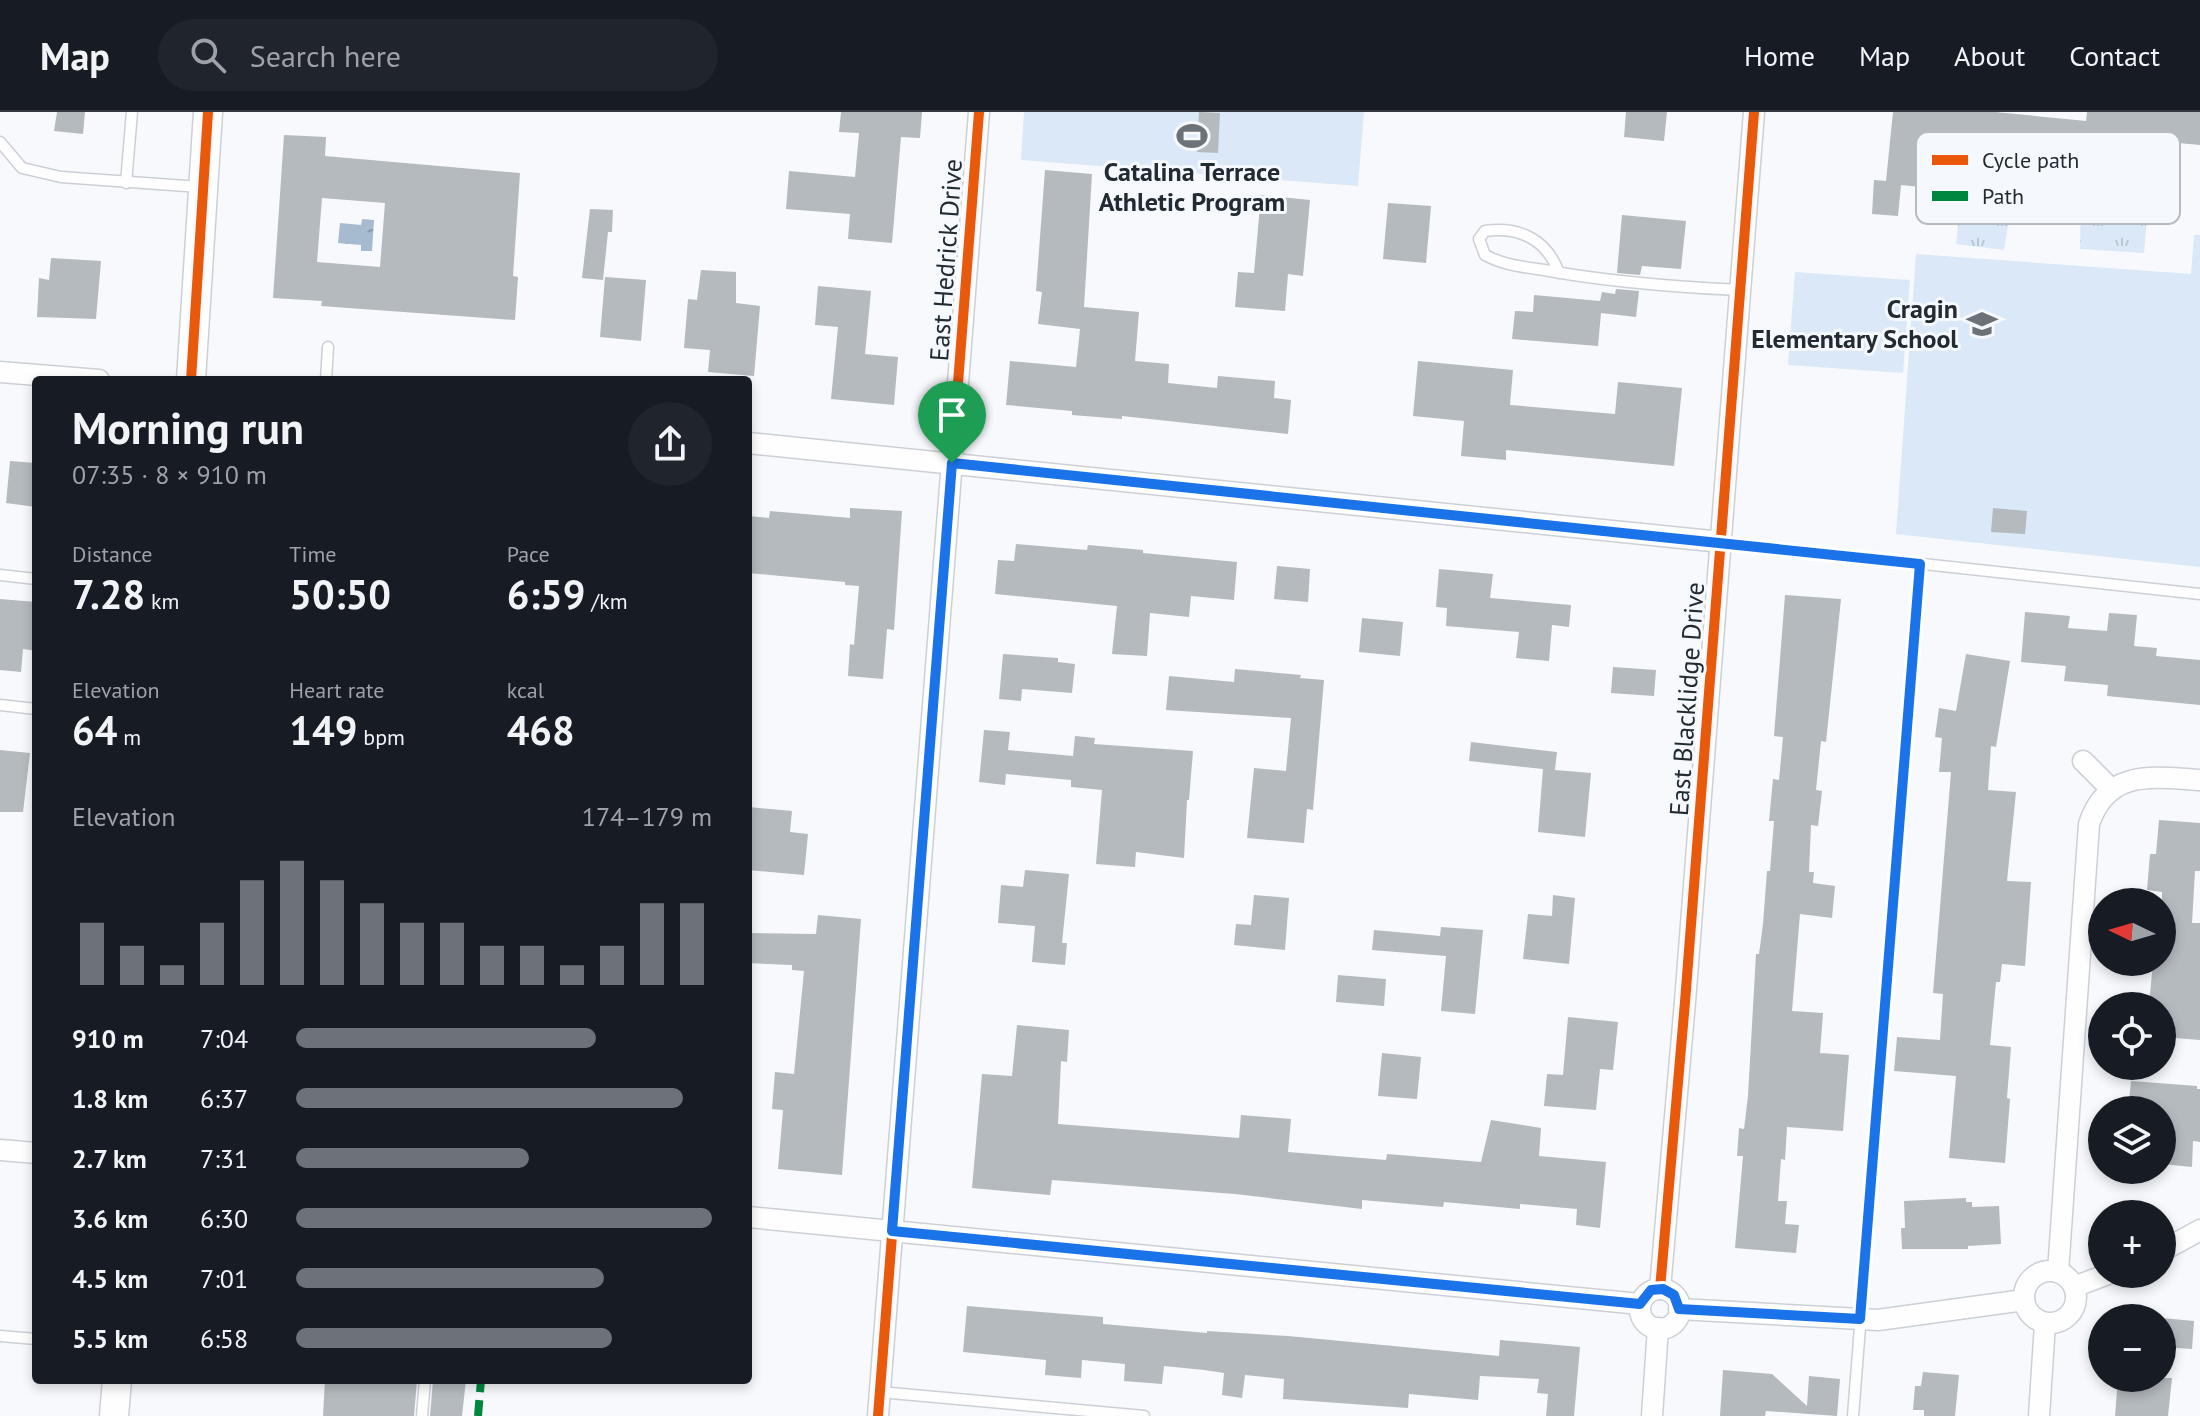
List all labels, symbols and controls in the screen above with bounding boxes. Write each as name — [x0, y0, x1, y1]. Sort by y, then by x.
search box — [158, 19, 718, 91]
text: Map — [40, 31, 110, 80]
icon: search — [186, 33, 230, 77]
text: Search here — [250, 36, 401, 75]
text: Home — [1744, 37, 1815, 74]
text: Map — [1859, 37, 1910, 74]
text: About — [1954, 37, 2025, 74]
text: Contact — [2069, 37, 2160, 74]
sports icon: Catalina Terrace Athletic Program — [1175, 119, 1209, 153]
legend — [1916, 132, 2180, 224]
text: Cycle path — [1982, 146, 2079, 174]
place label: Catalina Terrace Athletic Program — [1099, 155, 1285, 218]
street label: East Hedrick Drive — [922, 158, 969, 362]
text: Path — [1982, 182, 2024, 210]
place label: Cragin Elementary School — [1751, 292, 1958, 355]
school or university icon: Cragin Elementary School — [1965, 307, 1999, 341]
pin — [918, 381, 986, 463]
icon: arrive — [930, 393, 974, 437]
text: Morning run — [72, 399, 304, 456]
button: share — [628, 402, 712, 486]
text: 07:35 · 8 × 910 m — [72, 458, 267, 491]
text: Distance — [72, 540, 153, 568]
text: Time — [289, 540, 336, 568]
text: Pace — [507, 540, 550, 568]
text: 7.28 — [72, 568, 145, 620]
text: 50:50 — [289, 568, 391, 620]
text: 6:59 — [507, 568, 585, 620]
street label: East Blacklidge Drive — [1662, 581, 1711, 817]
text: km — [145, 587, 179, 615]
text: /km — [585, 587, 628, 615]
text: Elevation — [72, 676, 160, 704]
text: Heart rate — [289, 676, 384, 704]
text: kcal — [507, 676, 544, 704]
text: 64 — [72, 704, 117, 756]
text: 149 — [289, 704, 357, 756]
text: 468 — [507, 704, 575, 756]
text: m — [117, 723, 141, 751]
text: bpm — [357, 723, 405, 751]
text: Elevation — [72, 800, 176, 833]
text: 174–179 m — [582, 800, 712, 833]
north arrow — [2088, 888, 2176, 976]
map controls — [2088, 888, 2176, 1392]
button: locate — [2088, 992, 2176, 1080]
text: 910 m — [72, 1022, 144, 1055]
text: 7:04 — [200, 1022, 248, 1055]
text: 1.8 km — [72, 1082, 148, 1115]
text: 6:37 — [200, 1082, 248, 1115]
button: layers — [2088, 1096, 2176, 1184]
text: 2.7 km — [72, 1142, 147, 1175]
text: 7:31 — [200, 1142, 248, 1175]
button: + — [2088, 1200, 2176, 1288]
text: 3.6 km — [72, 1202, 148, 1235]
text: 6:30 — [200, 1202, 248, 1235]
text: 4.5 km — [72, 1262, 148, 1295]
text: 7:01 — [200, 1262, 248, 1295]
button: − — [2088, 1304, 2176, 1392]
text: 5.5 km — [72, 1322, 148, 1355]
text: 6:58 — [200, 1322, 248, 1355]

